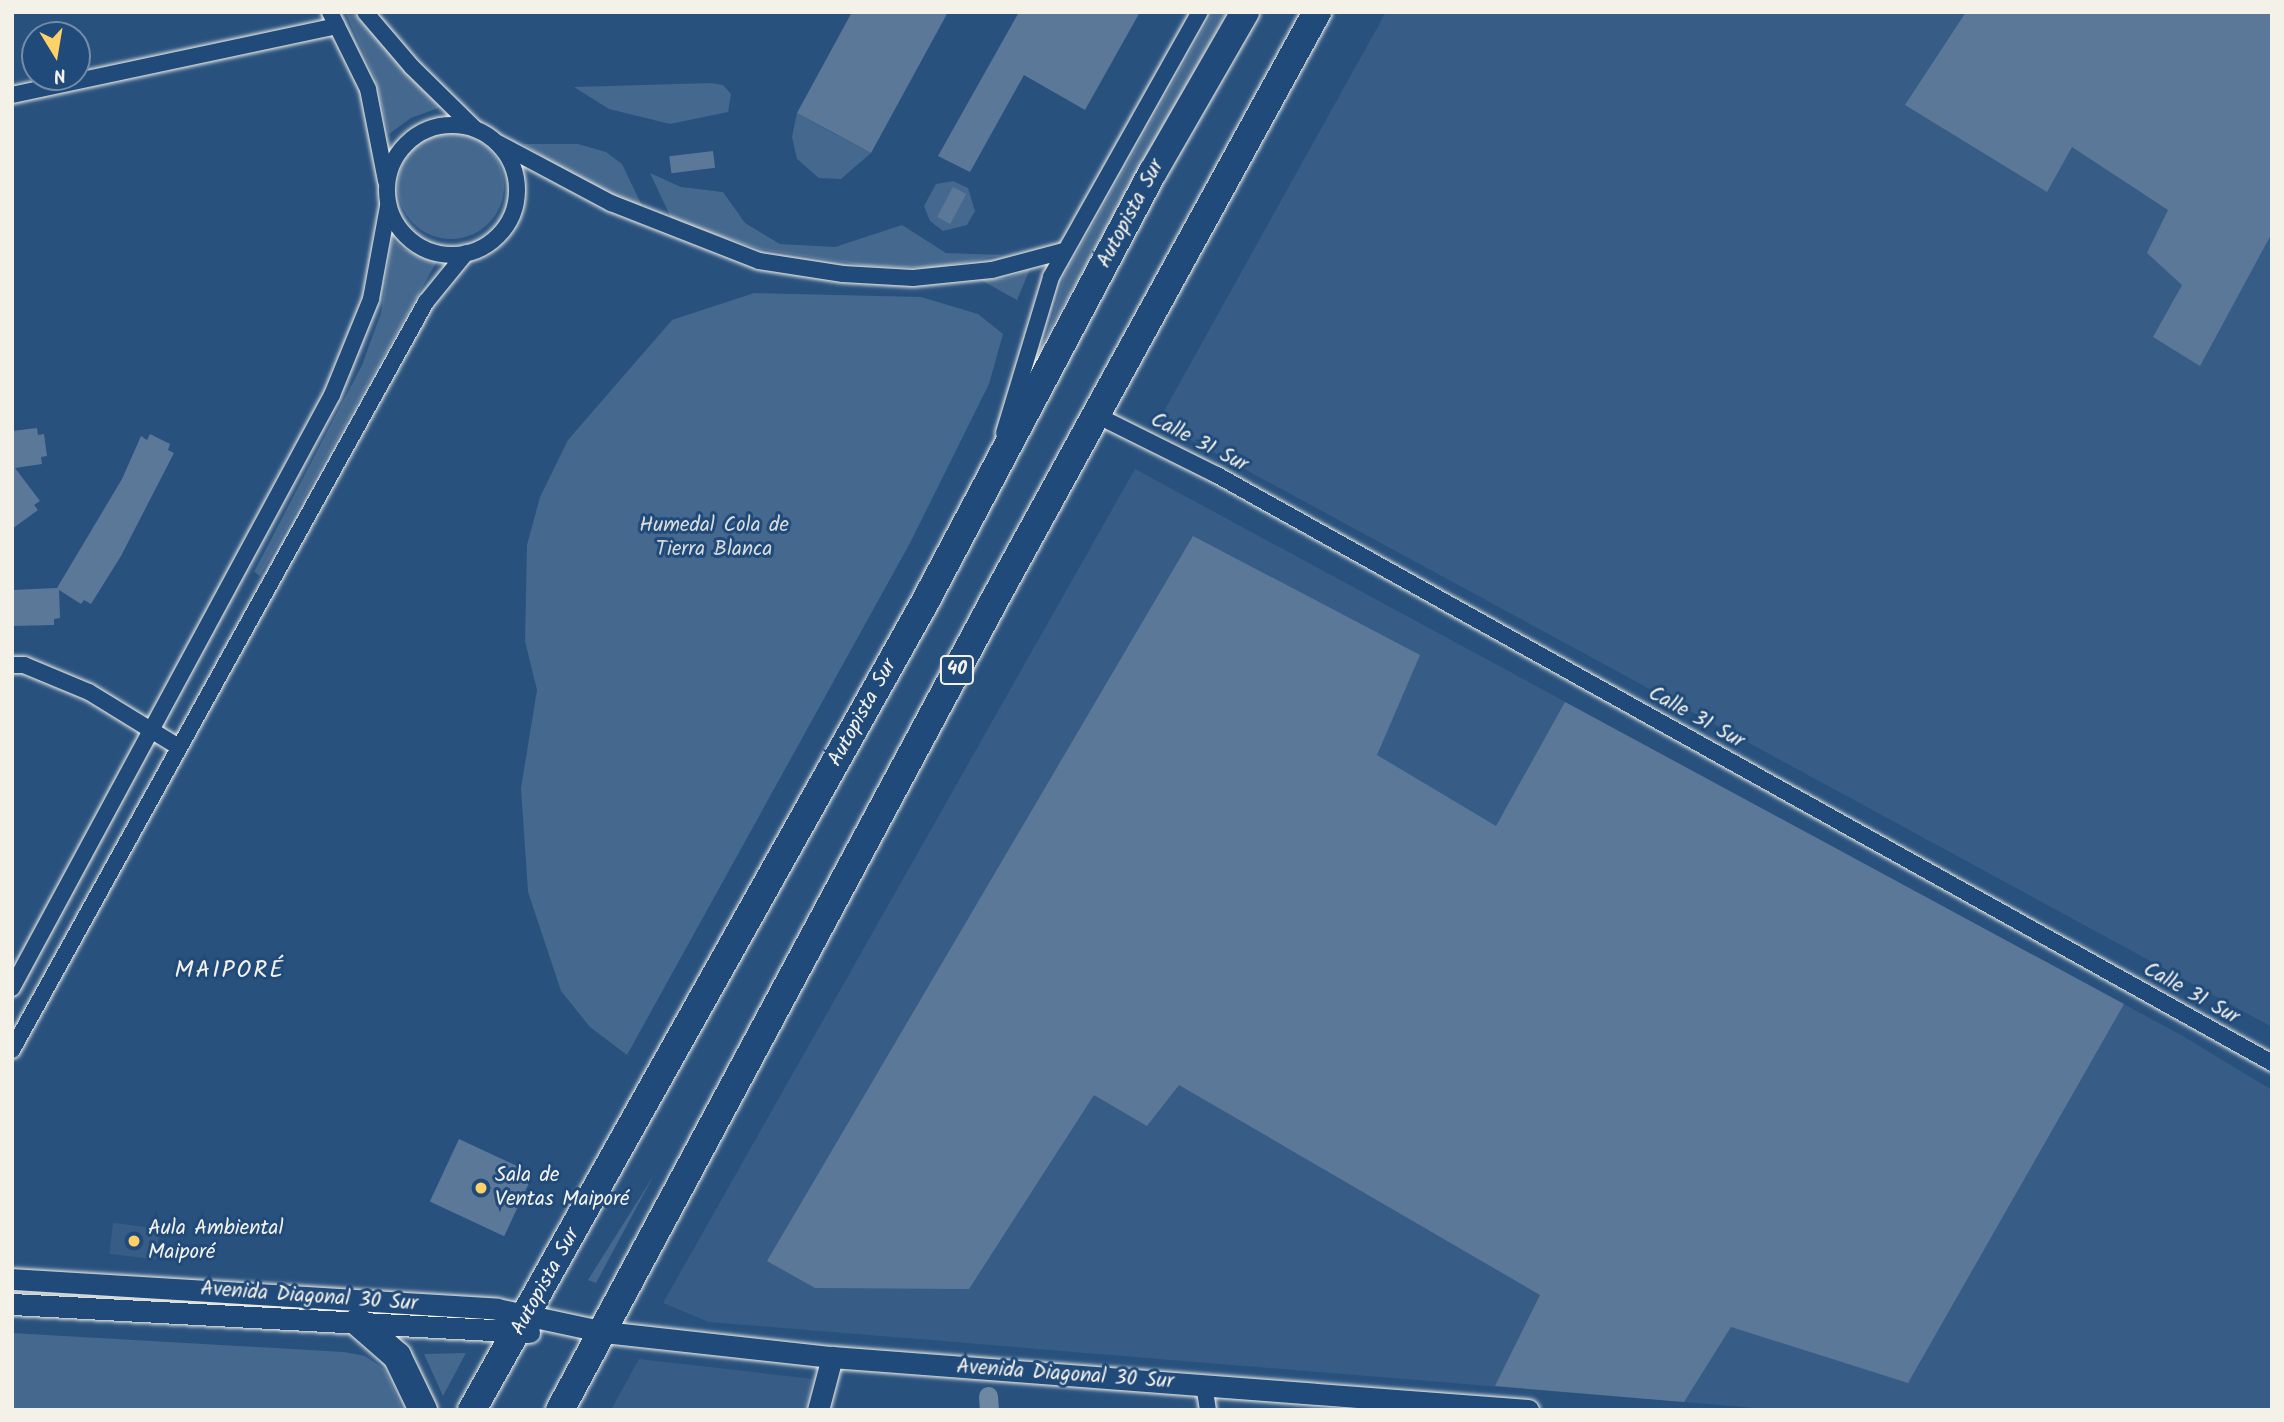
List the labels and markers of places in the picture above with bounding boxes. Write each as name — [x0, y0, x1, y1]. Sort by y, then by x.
place label: Sala de Ventas Maiporé — [495, 1163, 629, 1213]
marker: Sala de Ventas Maiporé — [473, 1180, 489, 1196]
place label: Aula Ambiental Maiporé — [148, 1216, 284, 1266]
marker: Aula Ambiental Maiporé — [126, 1233, 142, 1249]

